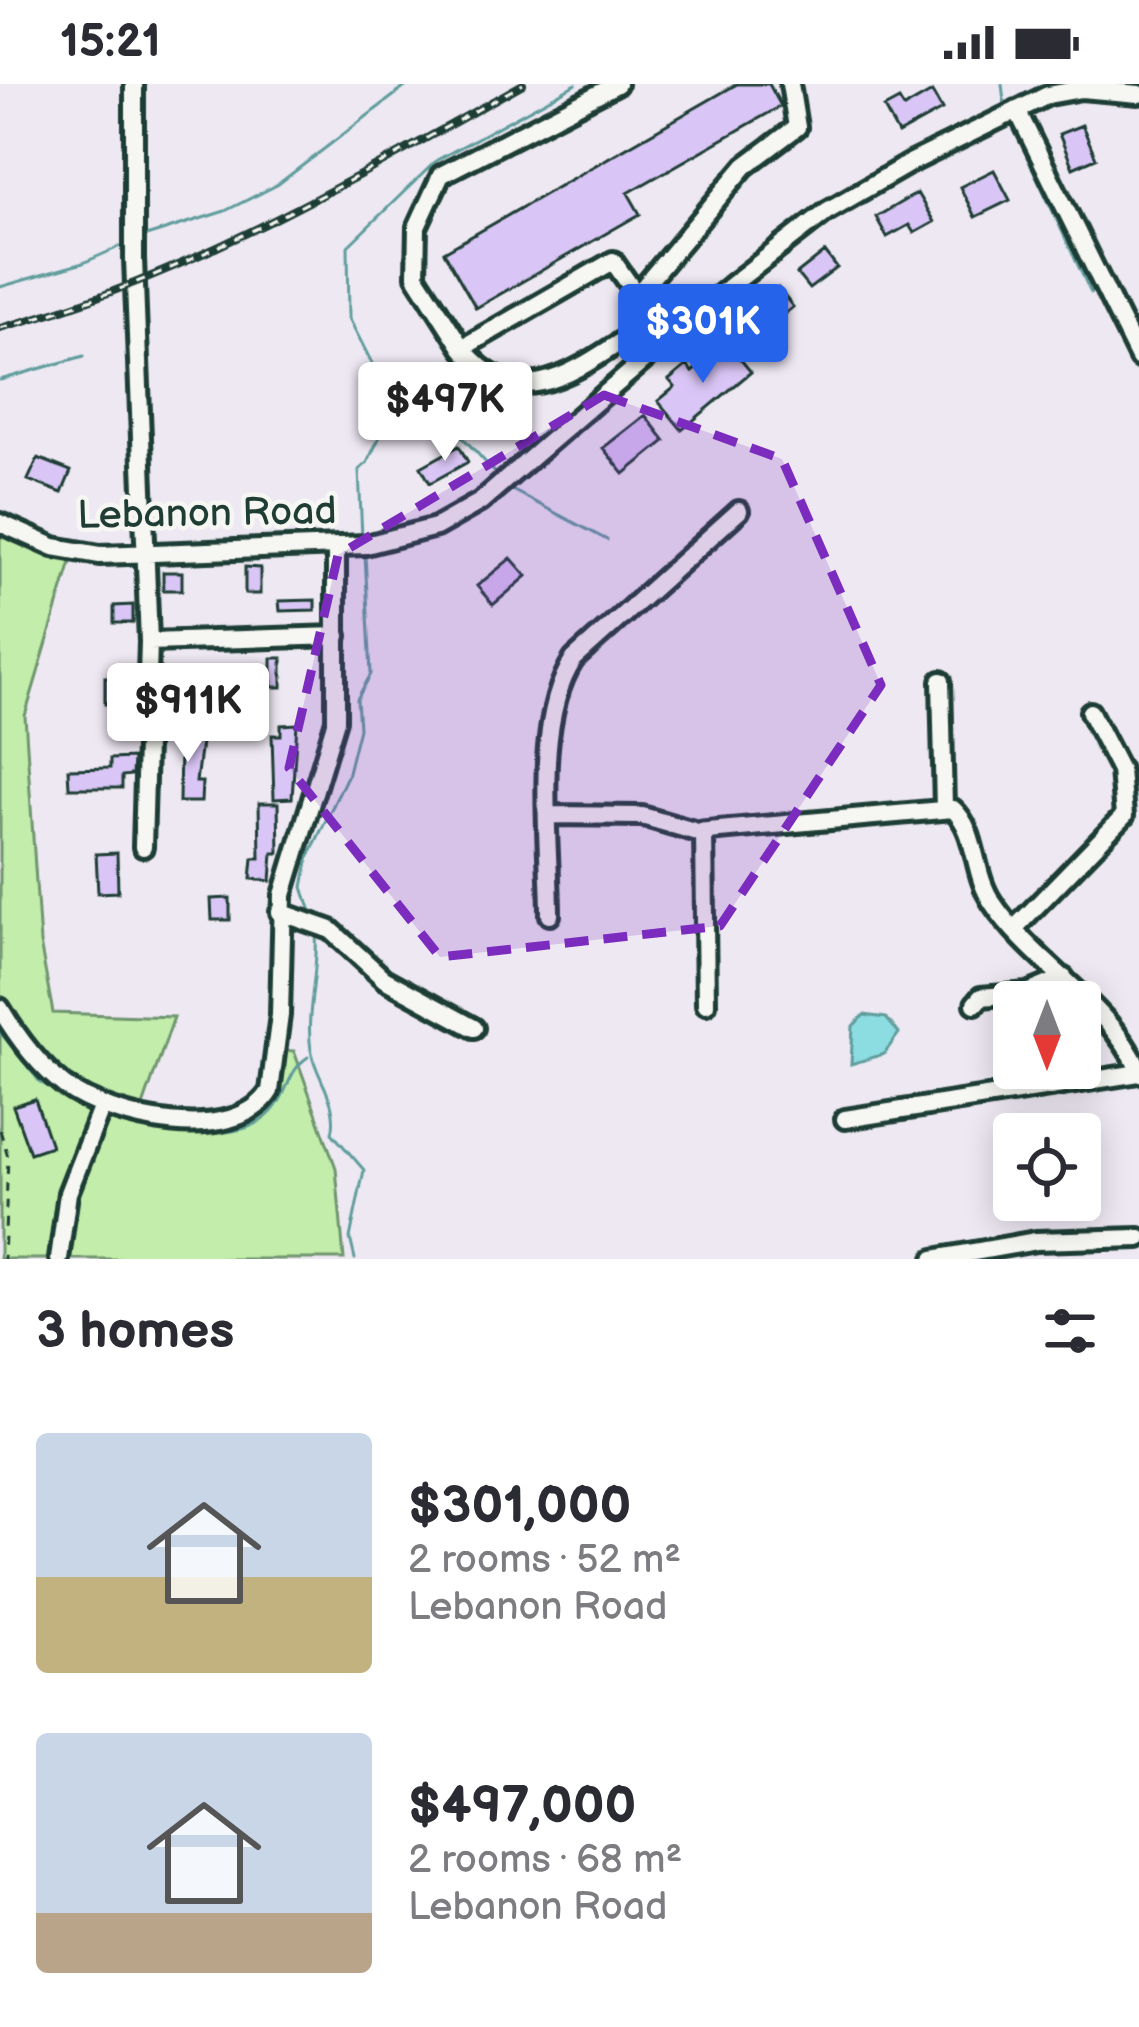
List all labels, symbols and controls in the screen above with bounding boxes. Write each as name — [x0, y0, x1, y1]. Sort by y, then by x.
text: 15:21 — [60, 15, 161, 70]
pin: $301K — [619, 284, 787, 386]
text: $301K — [645, 299, 761, 346]
pin: $497K — [361, 362, 529, 464]
text: $497K — [385, 377, 505, 424]
street label: Lebanon Road — [77, 488, 337, 540]
pin: $911K — [104, 663, 272, 765]
text: $911K — [134, 678, 242, 725]
north arrow — [993, 981, 1101, 1089]
map controls — [993, 981, 1101, 1221]
button: locate — [993, 1113, 1101, 1221]
icon: filters — [1037, 1298, 1103, 1364]
text: 3 homes — [36, 1301, 234, 1362]
text: $301,000 — [408, 1476, 631, 1537]
icon: home — [132, 1481, 276, 1625]
text: 2 rooms · 52 m² — [408, 1537, 681, 1584]
text: Lebanon Road — [408, 1584, 667, 1631]
text: $497,000 — [408, 1776, 636, 1837]
icon: home — [132, 1781, 276, 1925]
text: 2 rooms · 68 m² — [408, 1837, 682, 1884]
text: Lebanon Road — [408, 1884, 667, 1931]

